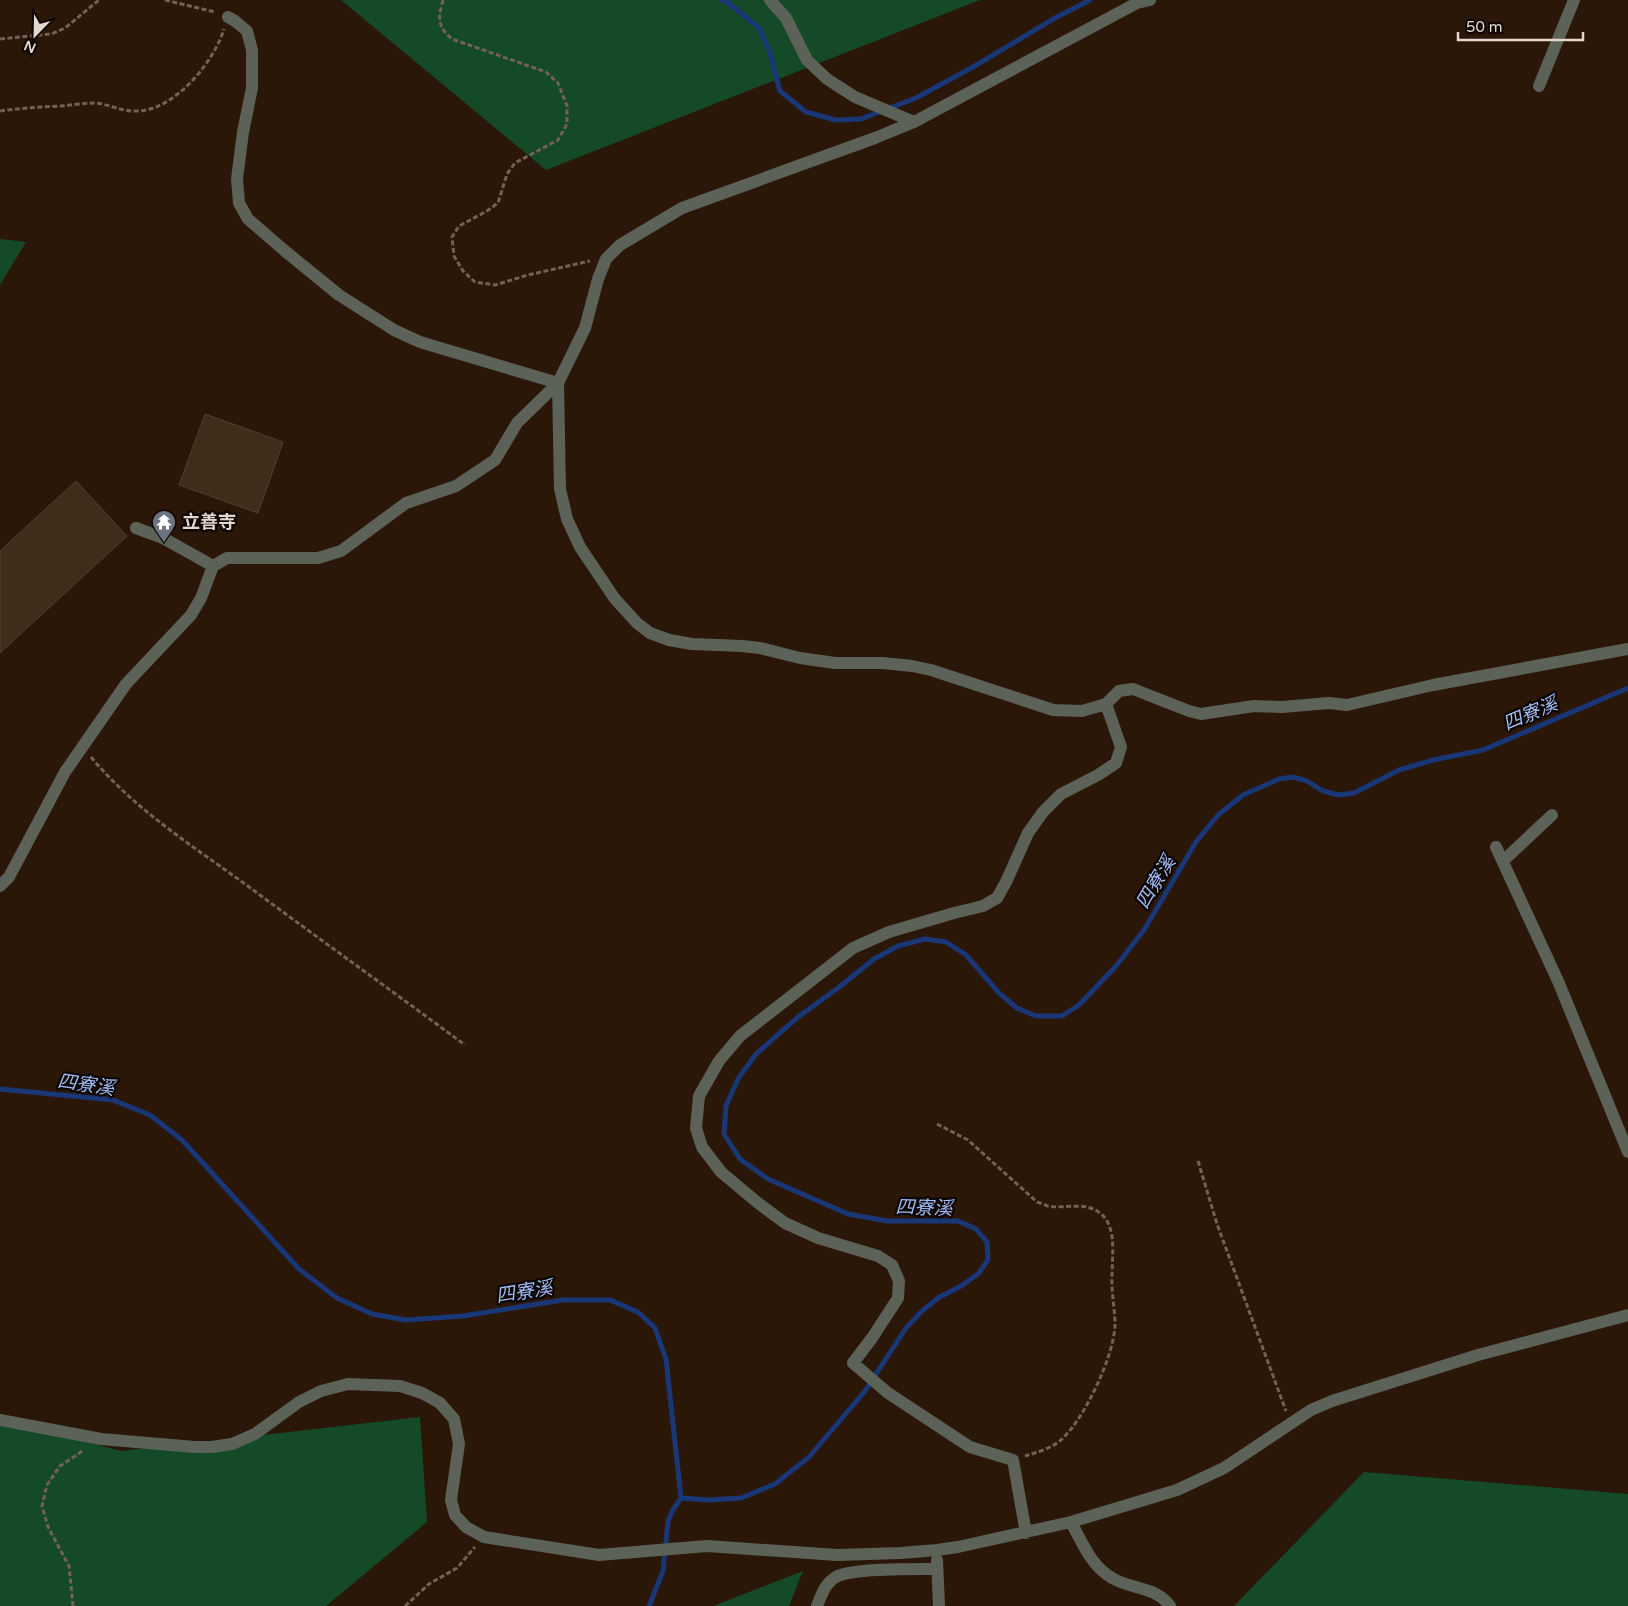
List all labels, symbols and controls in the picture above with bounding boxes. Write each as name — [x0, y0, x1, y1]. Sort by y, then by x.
north arrow — [10, 10, 60, 60]
scale bar — [1458, 10, 1583, 42]
text: 50 m — [1466, 18, 1503, 36]
text: N — [22, 36, 39, 57]
temple icon: 立善寺 — [151, 509, 177, 543]
place label: 立善寺 — [182, 511, 236, 533]
water label: 四寮溪 — [1500, 691, 1564, 735]
water label: 四寮溪 — [1132, 850, 1182, 913]
water label: 四寮溪 — [56, 1070, 119, 1100]
water label: 四寮溪 — [895, 1196, 956, 1220]
water label: 四寮溪 — [494, 1276, 557, 1307]

